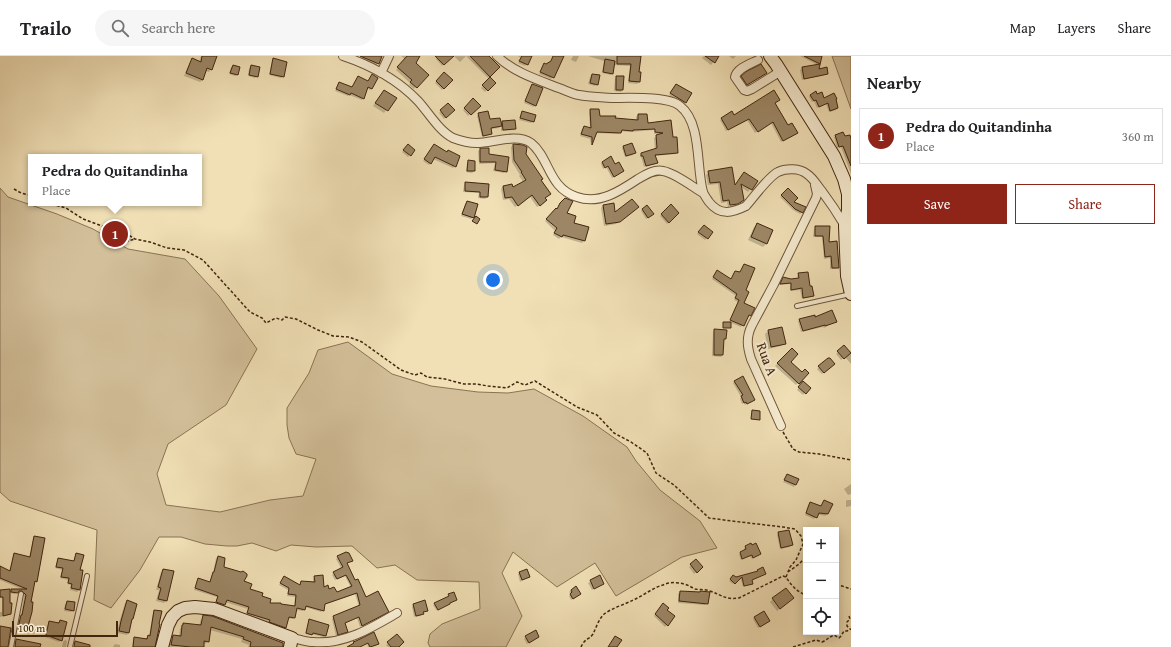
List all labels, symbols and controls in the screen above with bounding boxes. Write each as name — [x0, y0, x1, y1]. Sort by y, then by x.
search box — [95, 10, 375, 46]
text: Trailo — [20, 14, 71, 42]
icon: search — [109, 17, 131, 39]
text: Search here — [141, 17, 215, 38]
text: Map — [1010, 18, 1036, 38]
text: Layers — [1058, 18, 1096, 38]
text: Share — [1118, 18, 1151, 38]
text: Nearby — [867, 70, 921, 95]
text: Pedra do Quitandinha — [906, 116, 1052, 137]
text: 1 — [878, 127, 884, 146]
text: 360 m — [1122, 127, 1154, 146]
text: Place — [906, 137, 935, 156]
popup — [28, 154, 202, 206]
text: Pedra do Quitandinha — [42, 160, 188, 181]
text: Place — [42, 181, 71, 200]
button: Save — [867, 184, 1007, 224]
button: Share — [1015, 184, 1155, 224]
pin: 1 — [102, 219, 128, 249]
your location — [483, 270, 503, 290]
street label: Rua A — [752, 340, 782, 379]
map controls — [803, 527, 839, 635]
button: + — [803, 527, 839, 563]
button: − — [803, 563, 839, 599]
button: locate — [803, 599, 839, 635]
scale bar — [12, 619, 118, 638]
text: 100 m — [18, 620, 45, 636]

